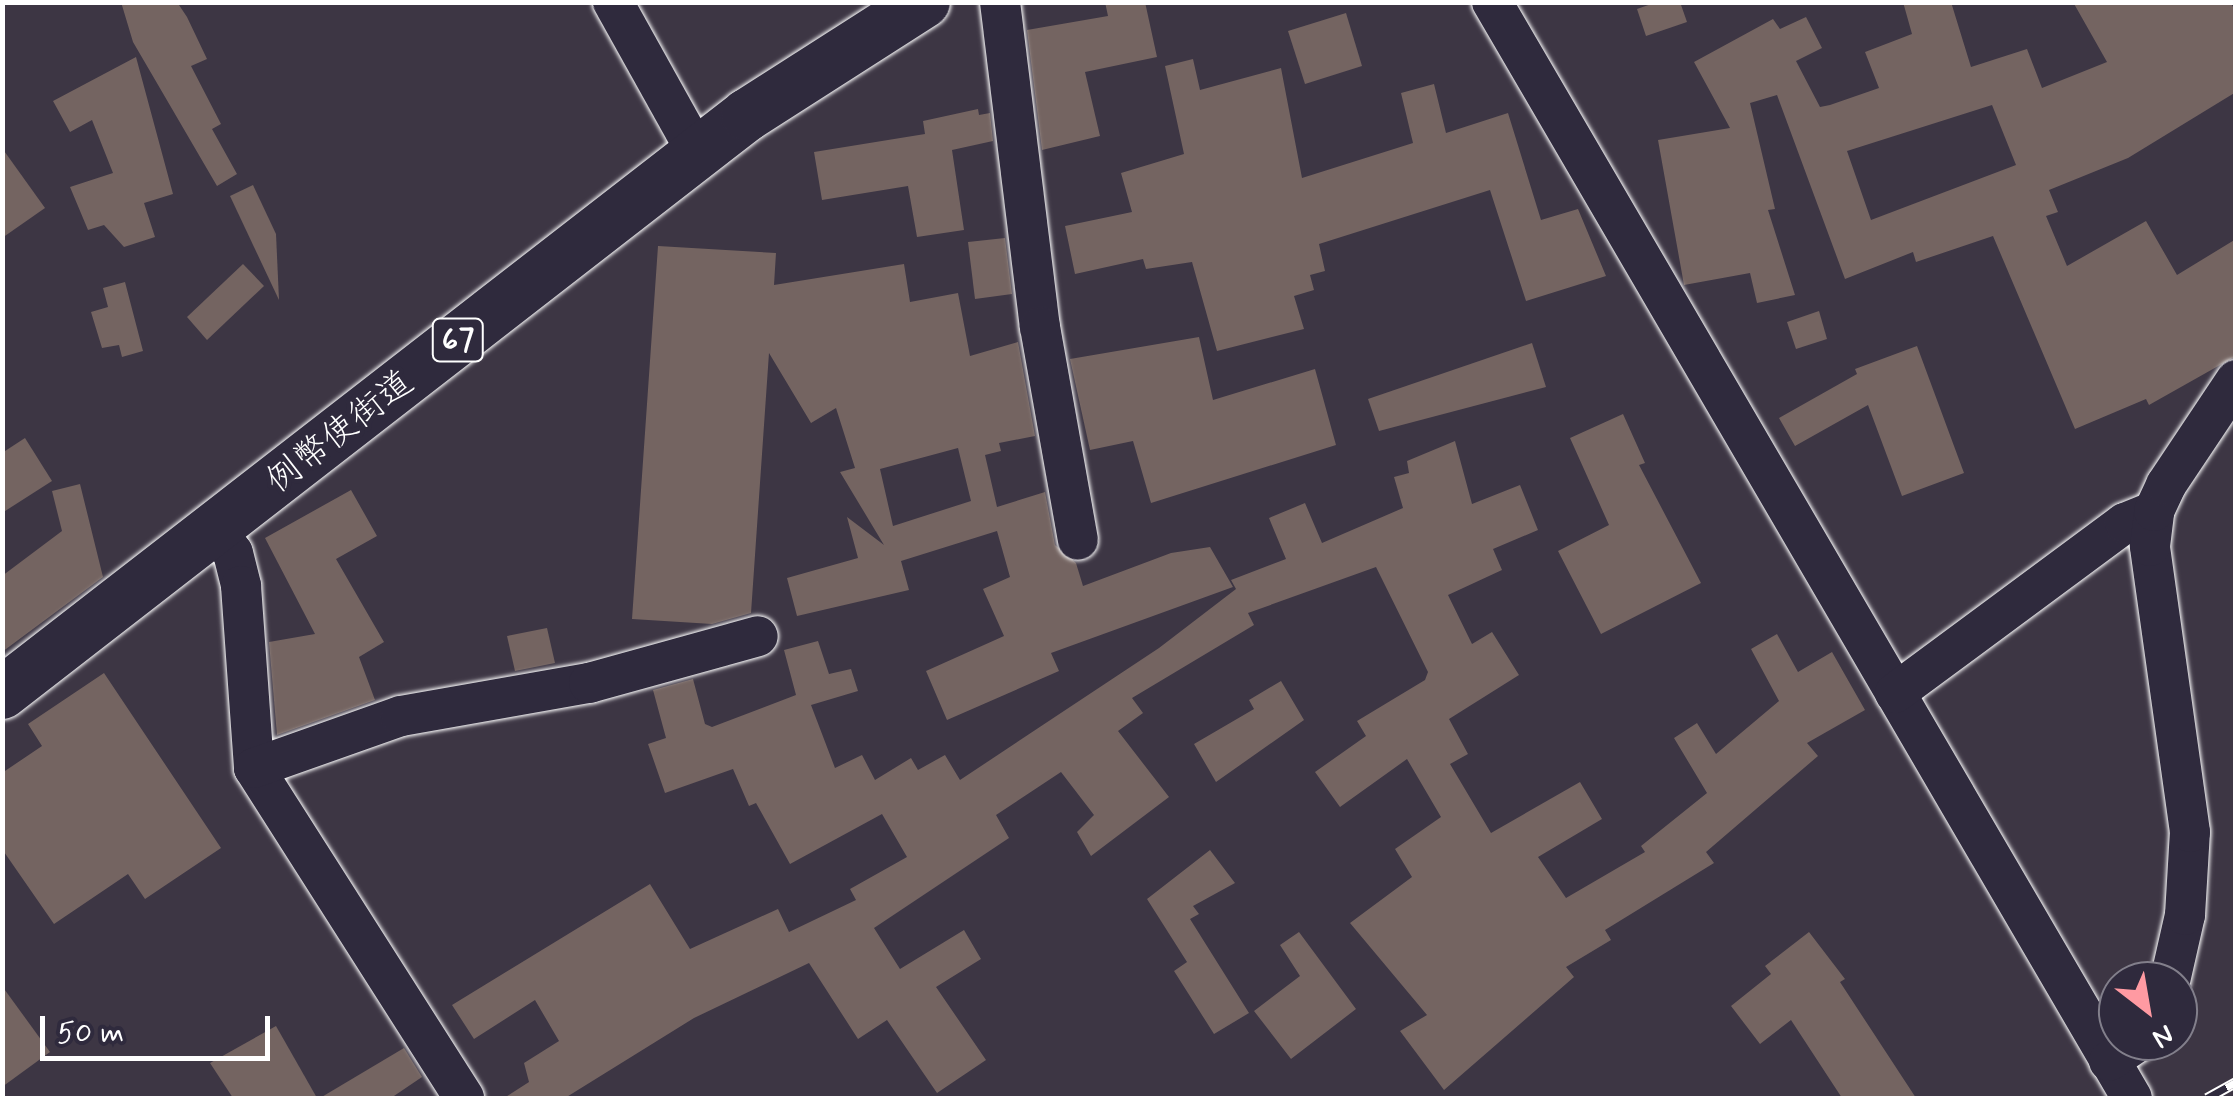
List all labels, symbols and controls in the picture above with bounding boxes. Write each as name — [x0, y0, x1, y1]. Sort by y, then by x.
road number: 67 — [430, 313, 486, 367]
street label: 例幣使街道 — [258, 362, 422, 502]
north arrow — [2098, 961, 2198, 1061]
scale bar — [45, 996, 275, 1058]
text: 50 m — [57, 1014, 124, 1053]
text: N — [2145, 1015, 2180, 1056]

